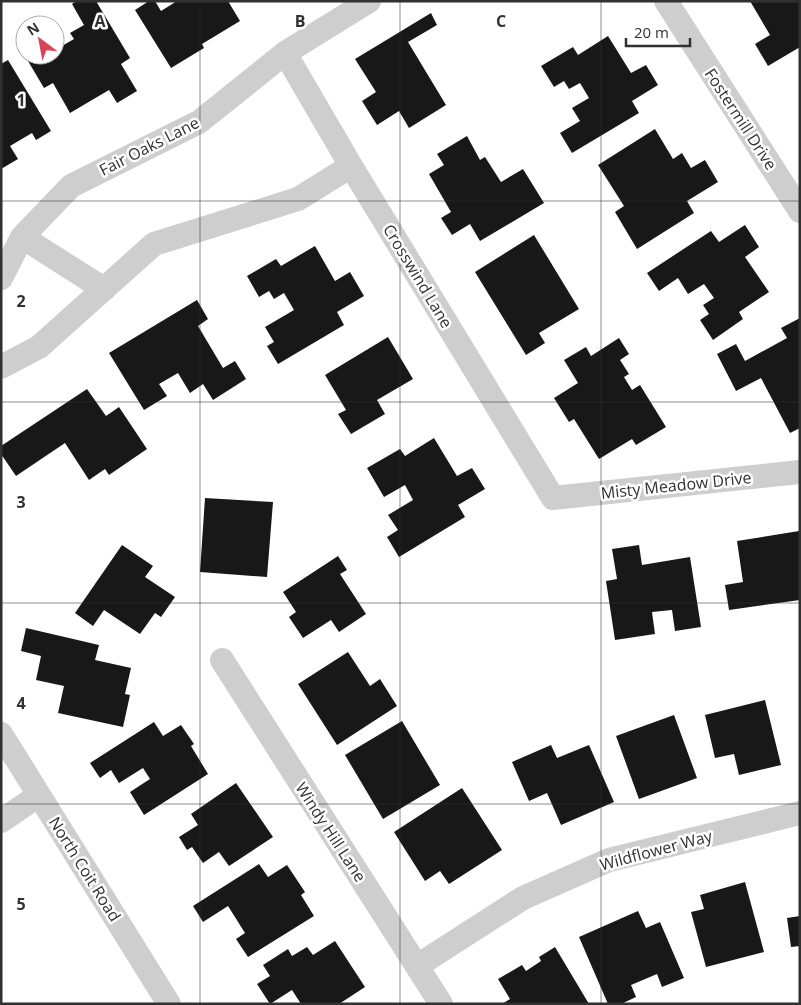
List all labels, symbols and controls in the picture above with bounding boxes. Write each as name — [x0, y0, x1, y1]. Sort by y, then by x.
text: A — [94, 10, 106, 32]
text: B — [295, 10, 305, 32]
text: C — [496, 10, 506, 32]
north arrow — [15, 15, 65, 65]
scale bar — [626, 15, 690, 47]
text: N — [23, 17, 43, 40]
text: 20 m — [634, 22, 669, 42]
street label: Fostermill Drive — [700, 64, 782, 174]
text: 1 — [16, 89, 26, 111]
street label: Fair Oaks Lane — [95, 111, 203, 181]
street label: Crosswind Lane — [378, 220, 458, 332]
text: 2 — [16, 290, 26, 312]
street label: Misty Meadow Drive — [600, 466, 752, 504]
text: 3 — [16, 491, 26, 513]
text: 4 — [16, 692, 26, 714]
street label: Windy Hill Lane — [291, 778, 371, 886]
street label: North Coit Road — [44, 812, 126, 926]
street label: Wildflower Way — [597, 824, 716, 876]
text: 5 — [16, 893, 26, 915]

